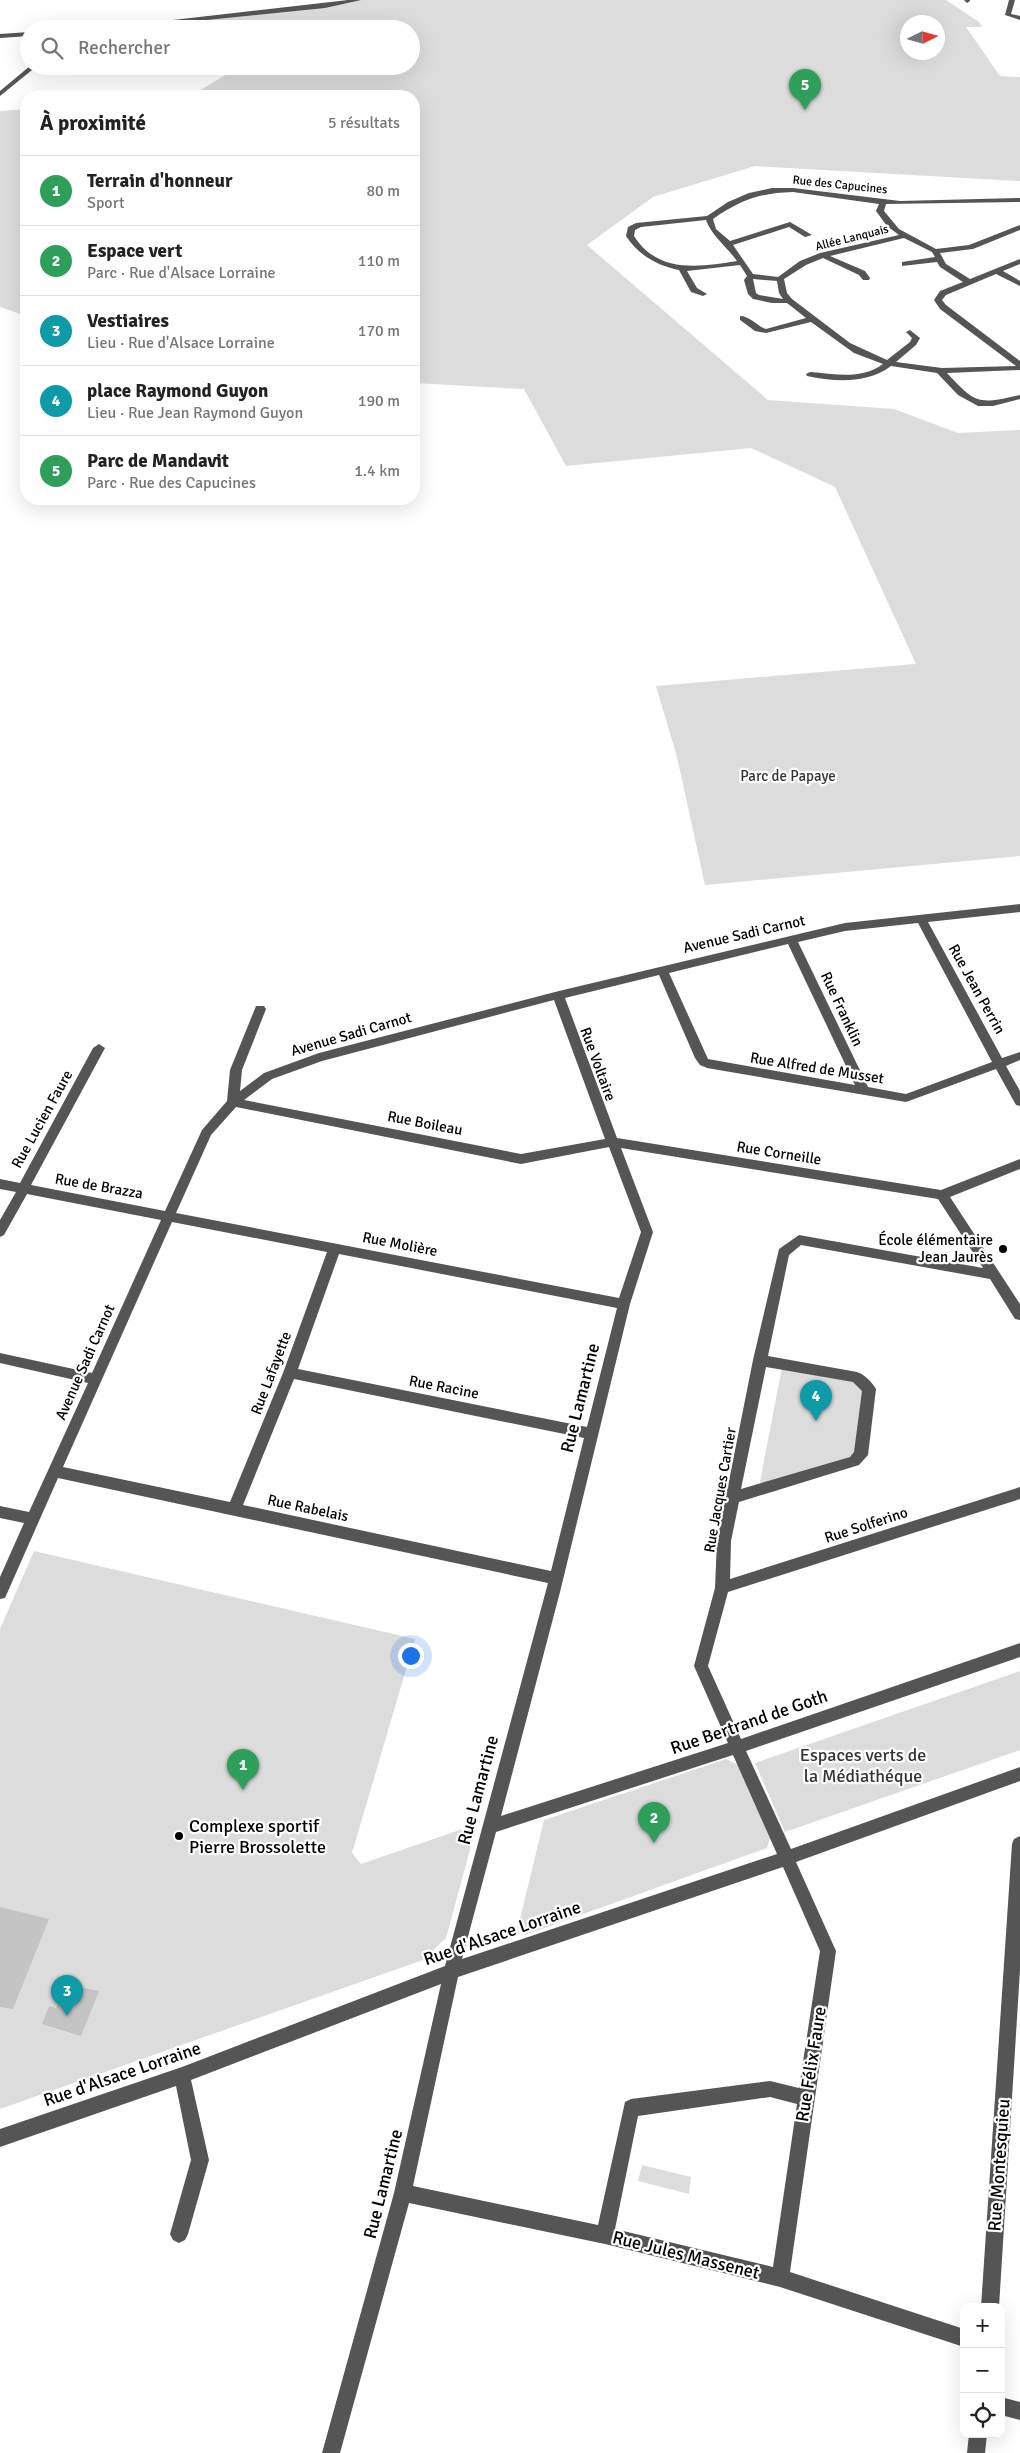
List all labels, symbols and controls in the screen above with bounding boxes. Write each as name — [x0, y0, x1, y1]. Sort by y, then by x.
north arrow — [900, 15, 945, 60]
search box — [20, 20, 420, 75]
icon: search — [38, 34, 66, 62]
text: Rechercher — [78, 36, 170, 60]
pin: 5 — [789, 69, 821, 110]
text: À proximité — [40, 110, 146, 136]
text: 5 résultats — [328, 113, 400, 133]
text: Terrain d'honneur — [87, 169, 233, 193]
street label: Rue des Capucines — [792, 173, 888, 197]
text: 1 — [52, 181, 60, 201]
text: 80 m — [366, 181, 400, 201]
text: Sport — [87, 193, 125, 213]
street label: Allée Lanquais — [814, 222, 890, 254]
text: Espace vert — [87, 239, 182, 263]
text: 2 — [52, 251, 60, 271]
text: 110 m — [358, 251, 400, 271]
text: Parc · Rue d'Alsace Lorraine — [87, 263, 276, 283]
text: Vestiaires — [87, 309, 169, 333]
text: 3 — [52, 321, 60, 341]
text: 170 m — [358, 321, 400, 341]
text: Lieu · Rue d'Alsace Lorraine — [87, 333, 275, 353]
text: place Raymond Guyon — [87, 379, 268, 403]
text: 4 — [52, 391, 60, 411]
text: 190 m — [358, 391, 400, 411]
text: Lieu · Rue Jean Raymond Guyon — [87, 403, 303, 423]
text: Parc de Mandavit — [87, 449, 229, 473]
text: 5 — [52, 461, 60, 481]
text: 1.4 km — [354, 461, 400, 481]
text: Parc · Rue des Capucines — [87, 473, 256, 493]
park label: Parc de Papaye — [740, 767, 836, 785]
street label: Avenue Sadi Carnot — [681, 911, 807, 957]
street label: Rue Jean Perrin — [945, 941, 1009, 1037]
street label: Rue Franklin — [817, 969, 867, 1049]
street label: Avenue Sadi Carnot — [289, 1008, 413, 1060]
street label: Rue Voltaire — [576, 1025, 620, 1103]
street label: Rue Alfred de Musset — [749, 1049, 885, 1087]
street label: Rue Lucien Faure — [8, 1067, 76, 1171]
street label: Rue Boileau — [386, 1107, 464, 1139]
street label: Rue Corneille — [735, 1137, 823, 1169]
street label: Rue de Brazza — [53, 1169, 145, 1203]
street label: Rue Molière — [361, 1228, 439, 1260]
place label: École élémentaire Jean Jaurès — [878, 1230, 993, 1266]
marker: École élémentaire Jean Jaurès — [997, 1243, 1009, 1255]
street label: Avenue Sadi Carnot — [51, 1301, 119, 1423]
street label: Rue Lafayette — [247, 1329, 295, 1417]
street label: Rue Lamartine — [556, 1341, 604, 1455]
street label: Rue Racine — [407, 1371, 481, 1403]
pin: 4 — [800, 1380, 832, 1421]
street label: Rue Jacques Cartier — [700, 1425, 740, 1554]
street label: Rue Rabelais — [266, 1491, 351, 1525]
street label: Rue Solferino — [822, 1503, 910, 1547]
your location — [398, 1643, 424, 1669]
street label: Rue Bertrand de Goth — [668, 1685, 830, 1759]
street label: Rue Lamartine — [453, 1733, 503, 1847]
park label: Espaces verts de la Médiathéque — [800, 1744, 926, 1787]
pin: 1 — [227, 1749, 259, 1790]
pin: 2 — [638, 1802, 670, 1843]
place label: Complexe sportif Pierre Brossolette — [189, 1815, 326, 1858]
marker: Complexe sportif Pierre Brossolette — [173, 1830, 185, 1842]
street label: Rue d'Alsace Lorraine — [420, 1896, 584, 1970]
pin: 3 — [51, 1975, 83, 2016]
street label: Rue Félix Faure — [791, 2005, 831, 2123]
street label: Rue d'Alsace Lorraine — [40, 2037, 204, 2111]
street label: Rue Montesquieu — [983, 2098, 1015, 2232]
street label: Rue Lamartine — [359, 2127, 407, 2241]
street label: Rue Jules Massenet — [610, 2226, 762, 2284]
map controls — [960, 2303, 1005, 2438]
button: + — [960, 2303, 1005, 2348]
button: − — [960, 2348, 1005, 2393]
button: locate — [960, 2393, 1005, 2438]

